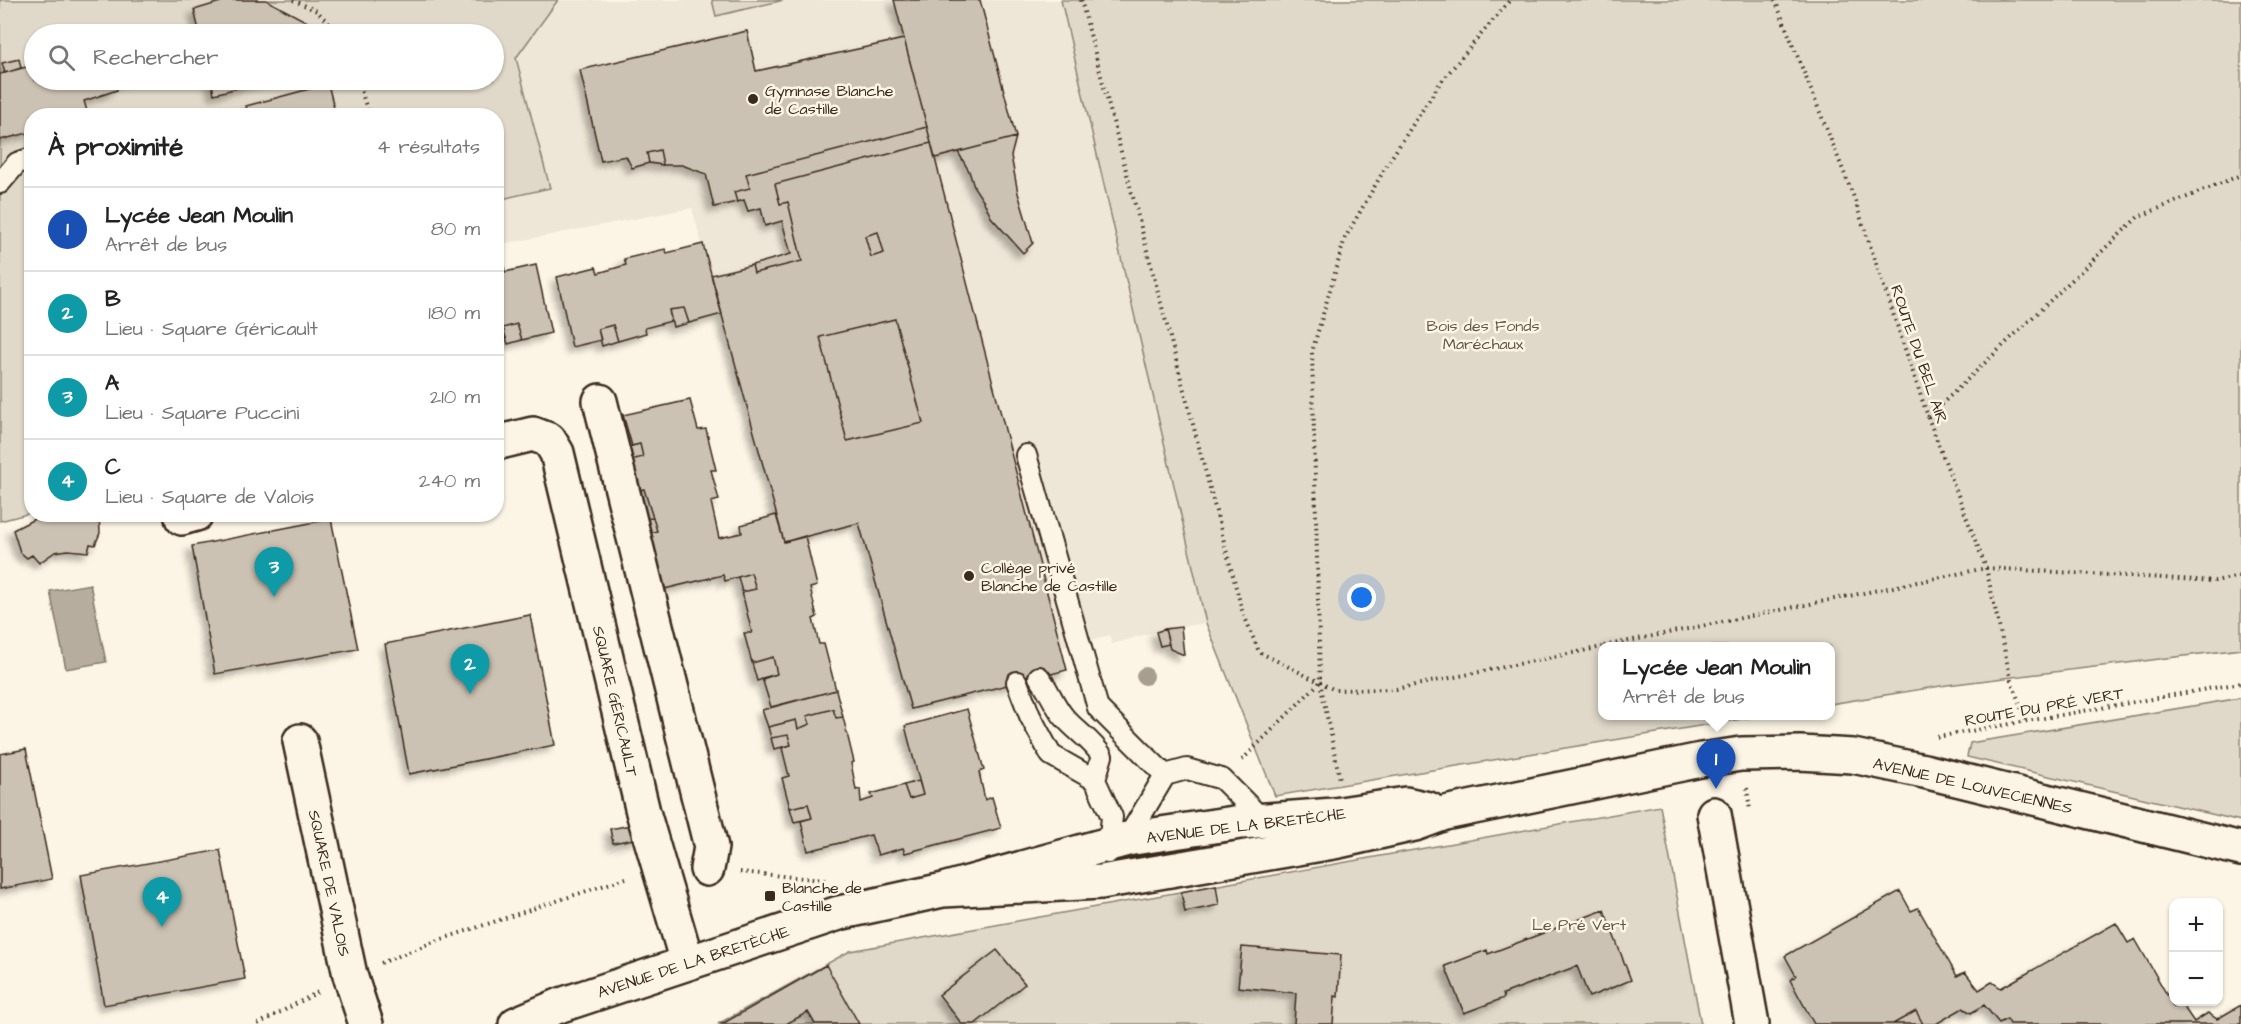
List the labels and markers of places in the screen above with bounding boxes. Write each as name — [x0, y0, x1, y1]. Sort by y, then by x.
place label: Gymnase Blanche de Castille — [765, 80, 894, 120]
marker: Gymnase Blanche de Castille — [746, 92, 760, 106]
pin: 3 — [254, 548, 294, 597]
place label: Collège privé Blanche de Castille — [981, 557, 1118, 597]
marker: Collège privé Blanche de Castille — [962, 569, 976, 583]
pin: 2 — [450, 644, 490, 694]
pin: 1 — [1696, 740, 1736, 789]
place label: Blanche de Castille — [782, 877, 862, 917]
pin: 4 — [142, 878, 182, 927]
marker: Blanche de Castille — [763, 889, 777, 903]

